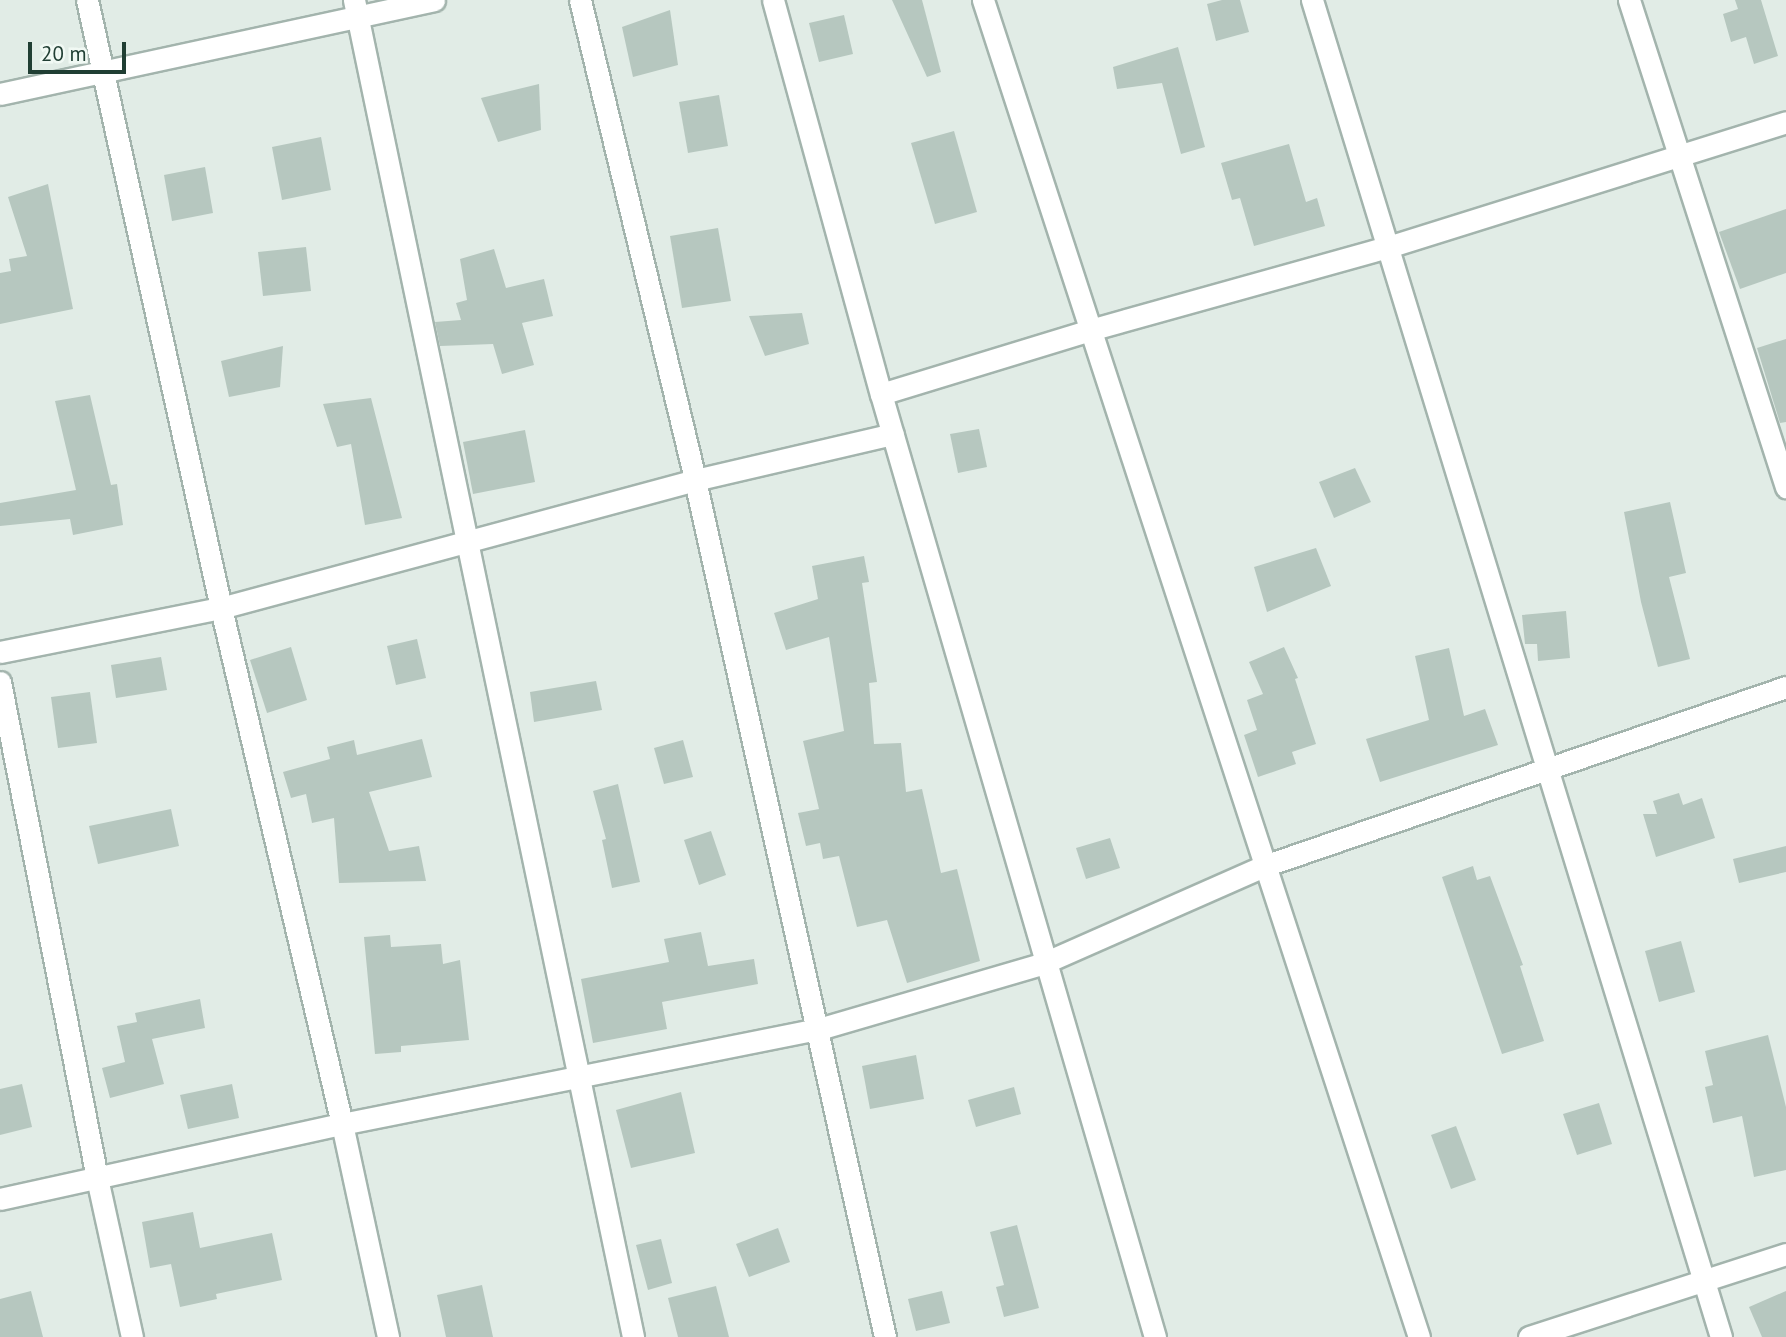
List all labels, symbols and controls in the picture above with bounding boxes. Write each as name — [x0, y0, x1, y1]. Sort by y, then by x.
scale bar — [32, 28, 130, 72]
text: 20 m — [41, 40, 87, 67]

